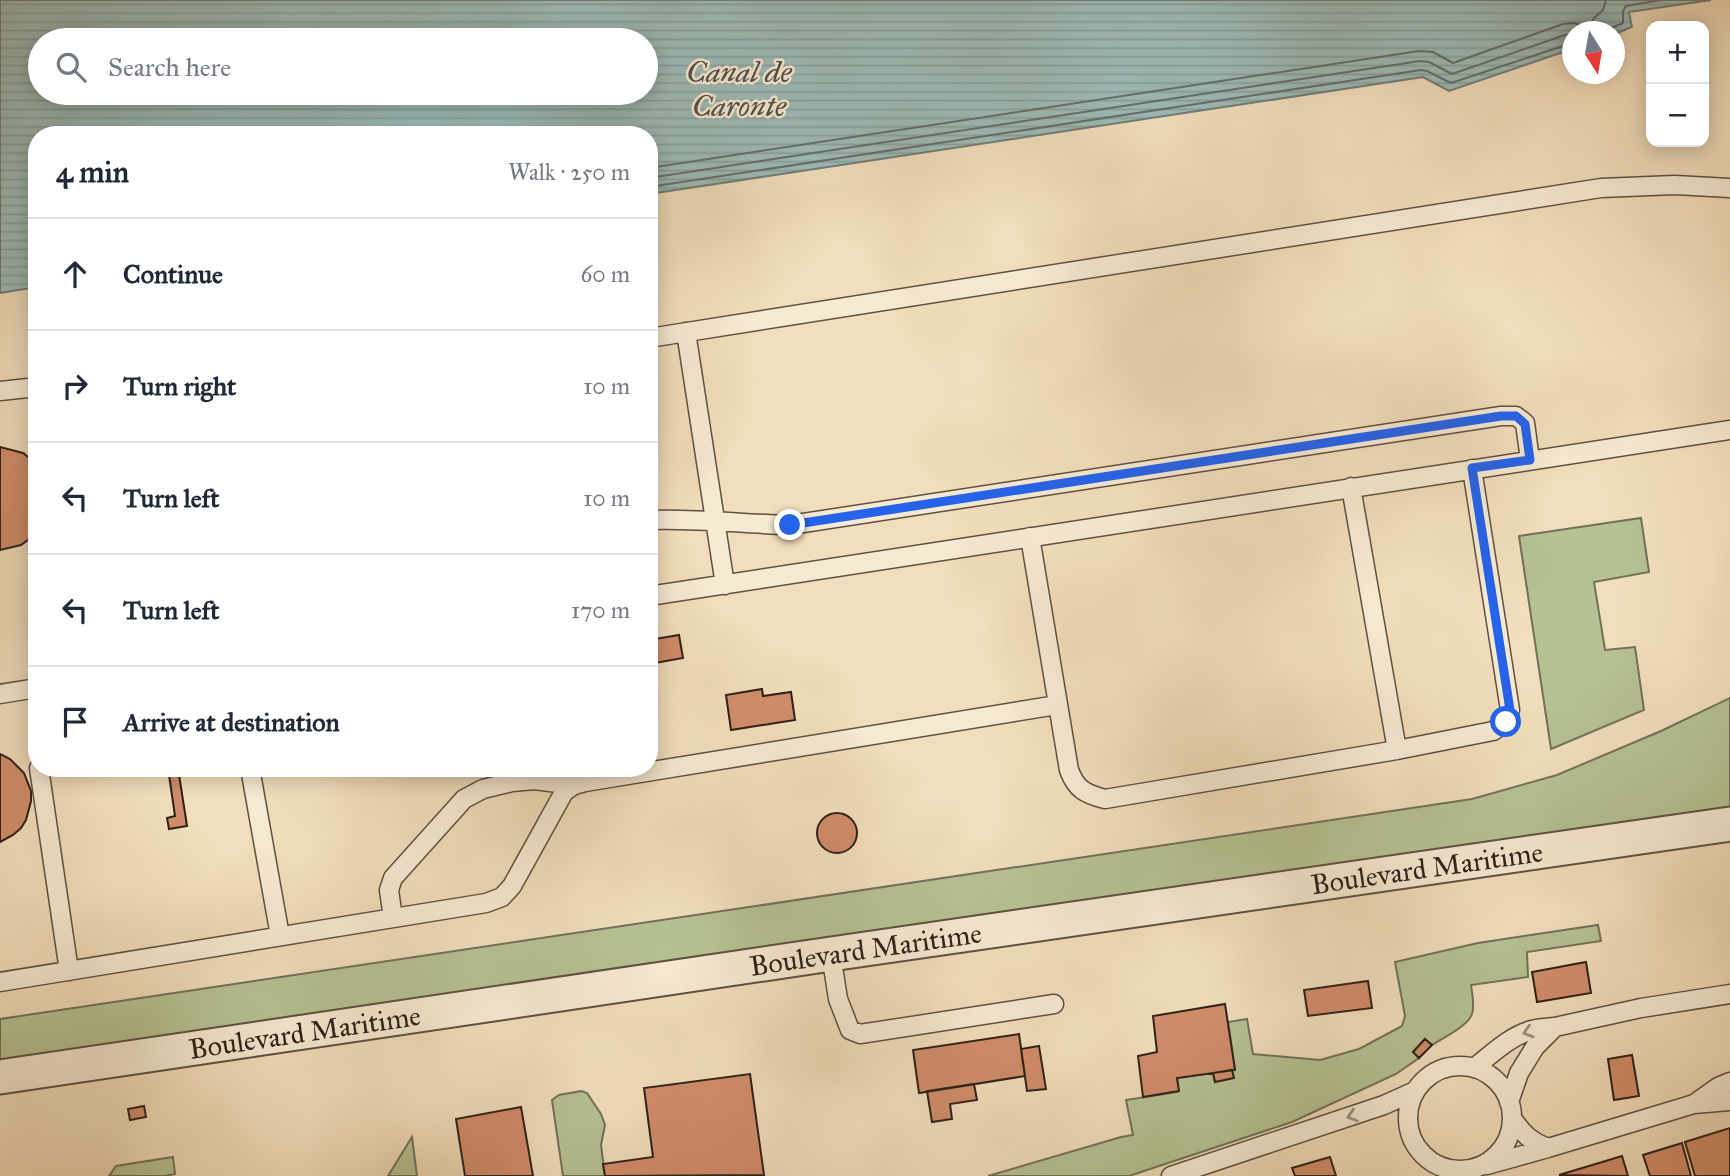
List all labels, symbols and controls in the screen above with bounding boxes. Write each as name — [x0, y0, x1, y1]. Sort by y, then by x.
north arrow — [1562, 21, 1625, 84]
map controls — [1646, 21, 1709, 147]
button: + — [1646, 21, 1709, 84]
search box — [28, 28, 658, 105]
icon: search — [52, 48, 90, 86]
text: Search here — [108, 51, 231, 83]
water label: Canal de Caronte — [686, 54, 793, 124]
button: − — [1646, 84, 1709, 147]
text: 4 min — [56, 154, 129, 190]
text: Walk · 250 m — [508, 158, 630, 186]
icon: ahead — [56, 255, 94, 293]
text: Continue — [123, 258, 223, 290]
text: 60 m — [581, 260, 630, 288]
icon: right — [56, 367, 94, 405]
text: Turn right — [123, 370, 236, 402]
text: 10 m — [583, 372, 630, 400]
icon: left — [56, 479, 94, 517]
text: Turn left — [123, 482, 219, 514]
text: 10 m — [583, 484, 630, 512]
route end — [774, 509, 805, 540]
icon: left — [56, 591, 94, 629]
text: Turn left — [123, 594, 219, 626]
text: 170 m — [571, 596, 630, 624]
icon: arrive — [56, 703, 94, 741]
text: Arrive at destination — [123, 706, 340, 738]
route start — [1490, 706, 1521, 737]
street label: Boulevard Maritime — [1308, 834, 1545, 902]
street label: Boulevard Maritime — [747, 915, 984, 983]
street label: Boulevard Maritime — [186, 997, 423, 1066]
one-way arrow — [1523, 1024, 1535, 1039]
one-way arrow — [1346, 1108, 1358, 1122]

